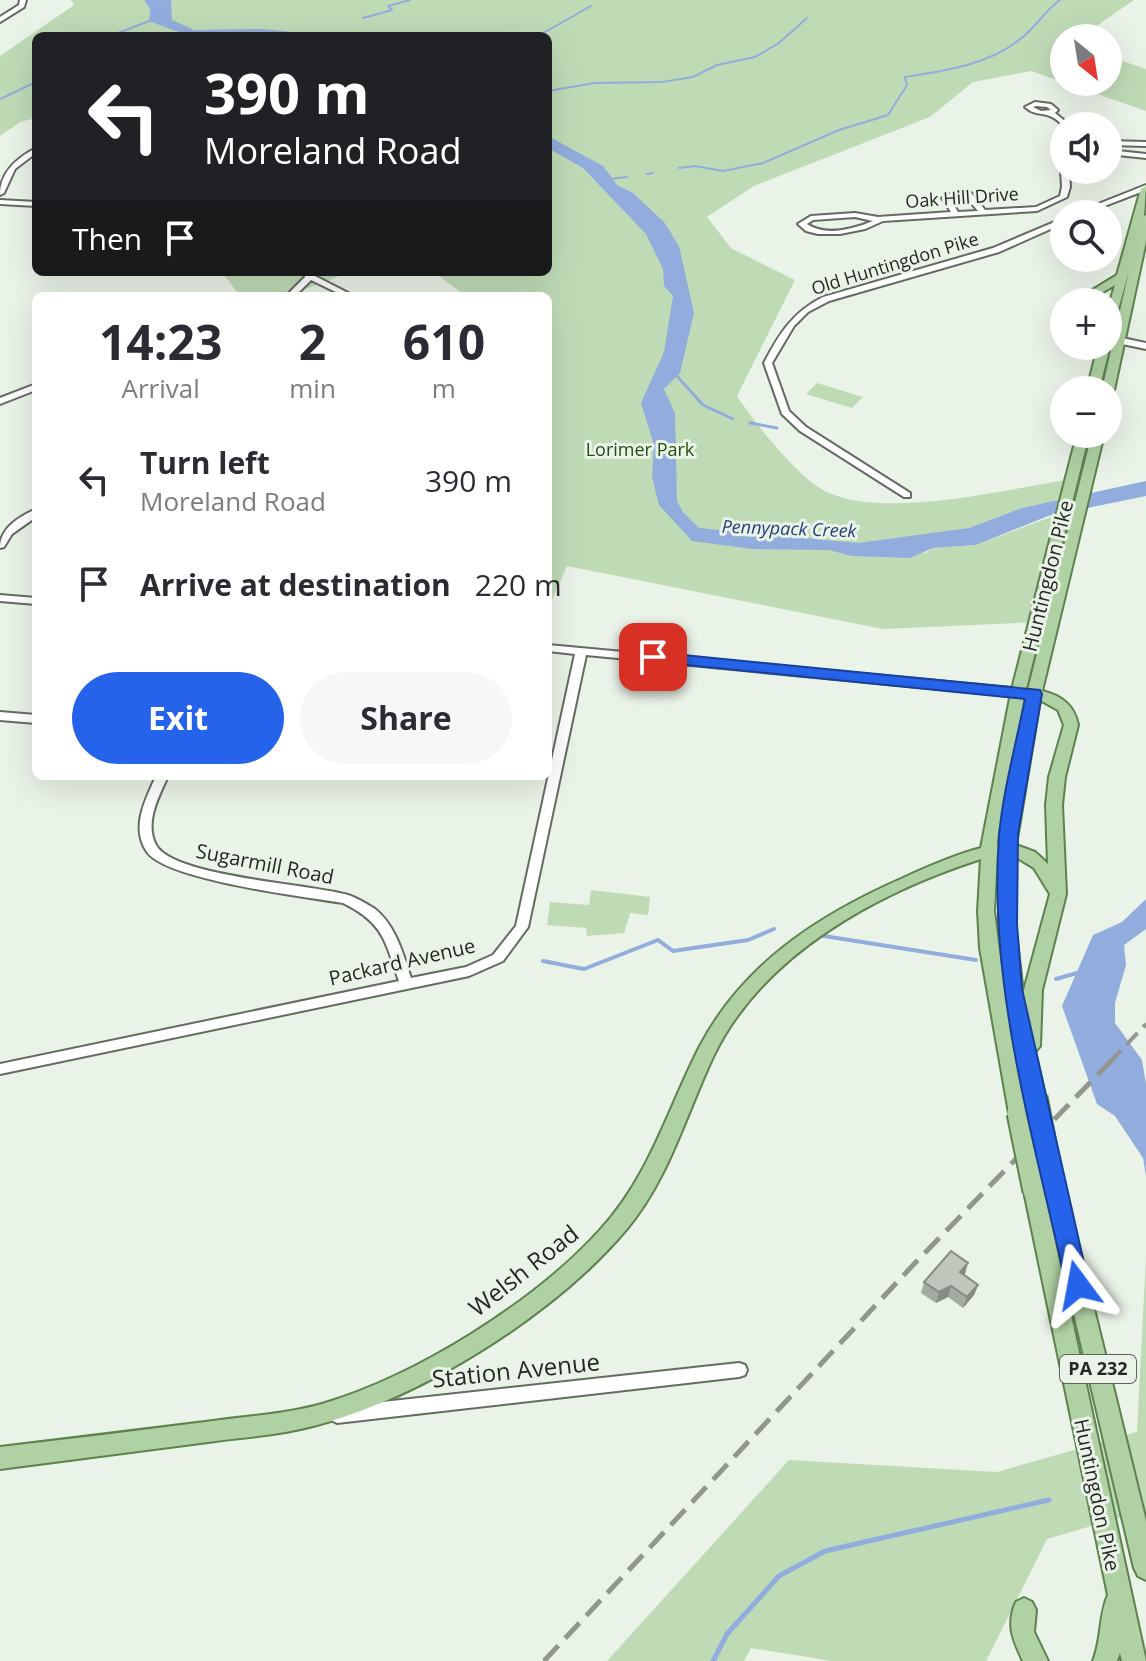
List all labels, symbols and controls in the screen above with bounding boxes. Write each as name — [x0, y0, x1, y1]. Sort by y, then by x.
north arrow — [1050, 24, 1122, 96]
map controls — [1050, 24, 1122, 448]
text: 390 m — [204, 54, 370, 130]
icon: left — [72, 64, 176, 168]
button: sound — [1050, 112, 1122, 184]
text: Moreland Road — [204, 126, 461, 175]
street label: Oak Hill Drive — [904, 181, 1020, 213]
button: search — [1050, 200, 1122, 272]
icon: arrive — [158, 216, 202, 260]
text: Then — [72, 218, 142, 259]
street label: Old Huntingdon Pike — [808, 226, 981, 300]
button: + — [1050, 288, 1122, 360]
text: 14:23 — [99, 309, 222, 374]
text: 2 — [299, 309, 326, 374]
text: 610 — [403, 309, 485, 374]
text: Arrival — [121, 370, 200, 406]
text: min — [289, 370, 336, 406]
text: m — [432, 370, 456, 406]
button: − — [1050, 376, 1122, 448]
park label: Lorimer Park — [586, 437, 695, 461]
text: Turn left — [140, 442, 270, 483]
icon: left — [72, 458, 116, 502]
text: 390 m — [425, 460, 512, 501]
text: Moreland Road — [140, 483, 326, 519]
street label: Huntingdon Pike — [1016, 497, 1079, 654]
water label: Pennypack Creek — [721, 514, 858, 542]
icon: arrive — [72, 562, 116, 606]
text: Arrive at destination — [140, 564, 451, 605]
text: 220 m — [475, 564, 562, 605]
pin — [619, 623, 687, 691]
icon: arrive — [631, 635, 675, 679]
button: Exit — [72, 672, 284, 764]
button: Share — [300, 672, 512, 764]
street label: Sugarmill Road — [194, 837, 336, 890]
street label: Packard Avenue — [326, 932, 478, 991]
street label: Welsh Road — [461, 1216, 585, 1323]
position arrow — [1036, 1243, 1120, 1327]
street label: Station Avenue — [430, 1344, 601, 1395]
road number: PA 232 — [1060, 1355, 1136, 1383]
street label: Huntingdon Pike — [1068, 1416, 1127, 1574]

